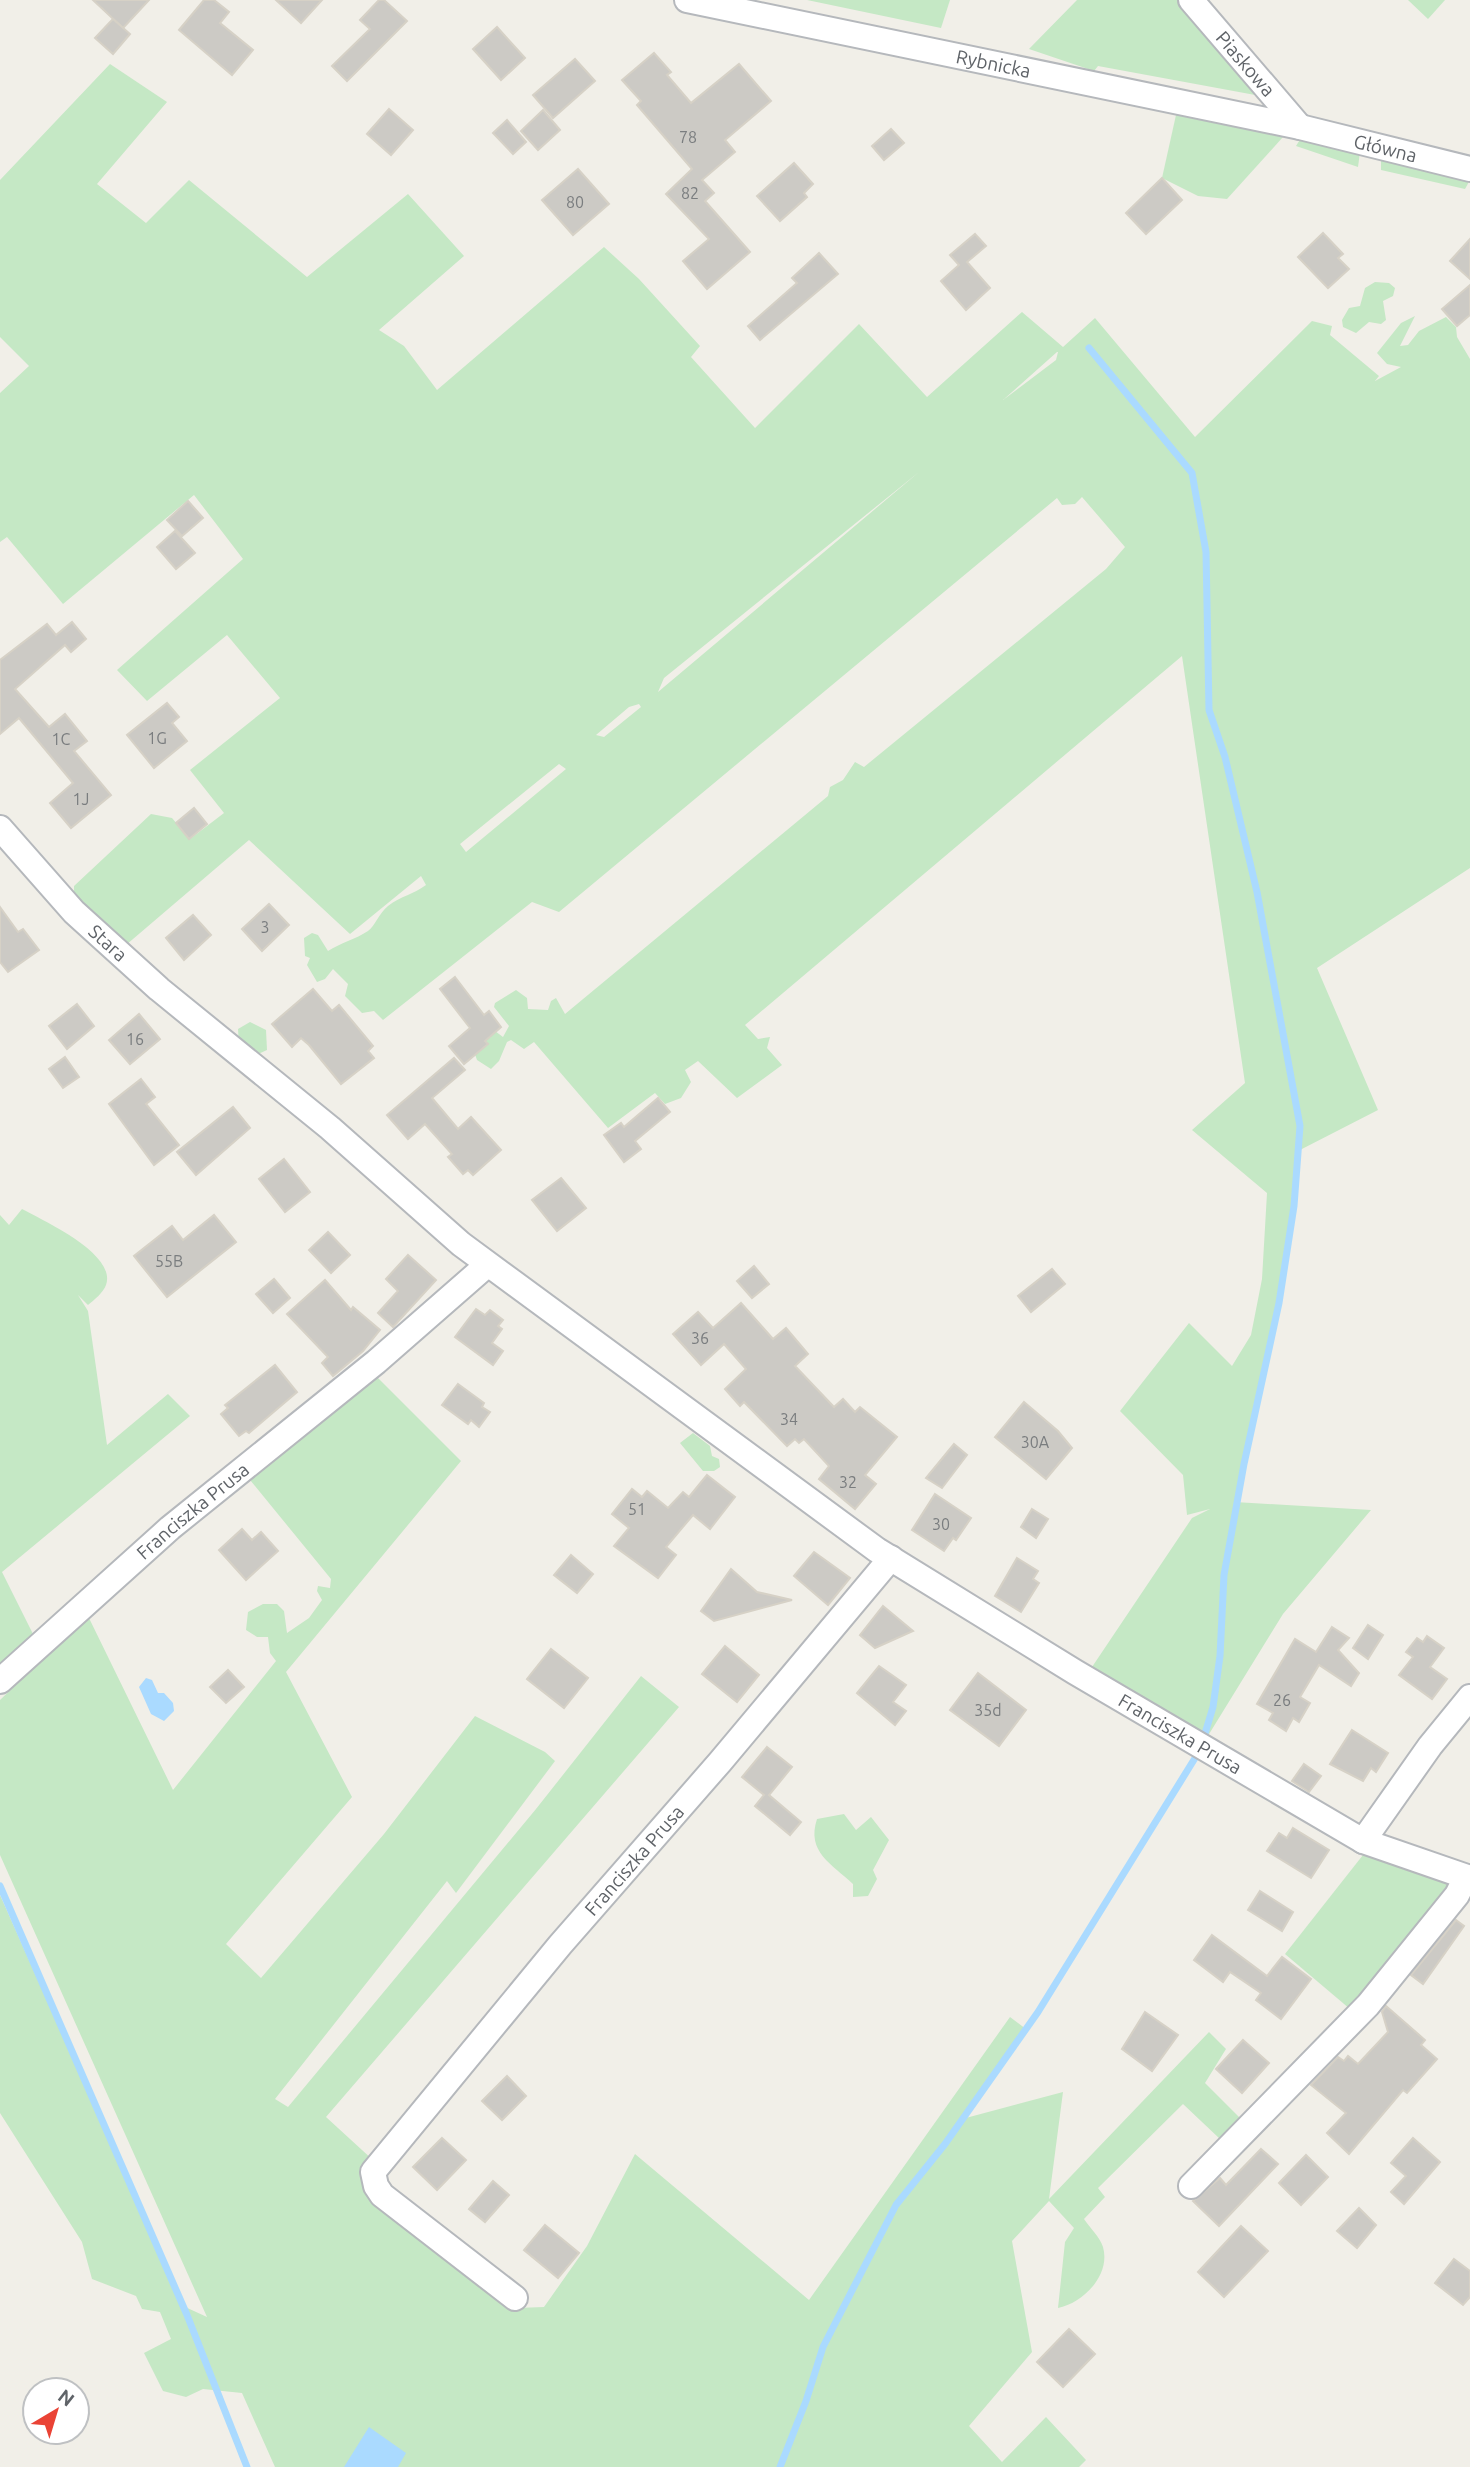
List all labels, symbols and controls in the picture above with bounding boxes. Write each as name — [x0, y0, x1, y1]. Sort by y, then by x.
street label: Piaskowa — [1212, 27, 1280, 101]
street label: Rybnicka — [954, 45, 1033, 82]
house number: 78 — [679, 128, 697, 146]
street label: Główna — [1352, 130, 1419, 166]
house number: 82 — [681, 184, 699, 202]
house number: 80 — [566, 193, 584, 211]
house number: 1G — [147, 729, 167, 747]
house number: 1C — [52, 730, 71, 748]
house number: 1J — [73, 790, 89, 808]
house number: 3 — [260, 918, 270, 936]
street label: Stara — [84, 920, 132, 966]
house number: 16 — [126, 1030, 144, 1048]
house number: 55B — [155, 1252, 183, 1270]
house number: 36 — [691, 1329, 709, 1347]
house number: 34 — [780, 1410, 798, 1428]
house number: 30A — [1021, 1433, 1050, 1451]
street label: Franciszka Prusa — [132, 1458, 253, 1564]
house number: 32 — [839, 1473, 857, 1491]
house number: 51 — [628, 1500, 646, 1518]
house number: 30 — [932, 1515, 950, 1533]
street label: Franciszka Prusa — [1115, 1689, 1246, 1778]
house number: 26 — [1273, 1691, 1291, 1709]
house number: 35d — [974, 1701, 1002, 1719]
street label: Franciszka Prusa — [580, 1801, 688, 1920]
north arrow — [21, 2376, 91, 2446]
text: N — [54, 2385, 79, 2411]

